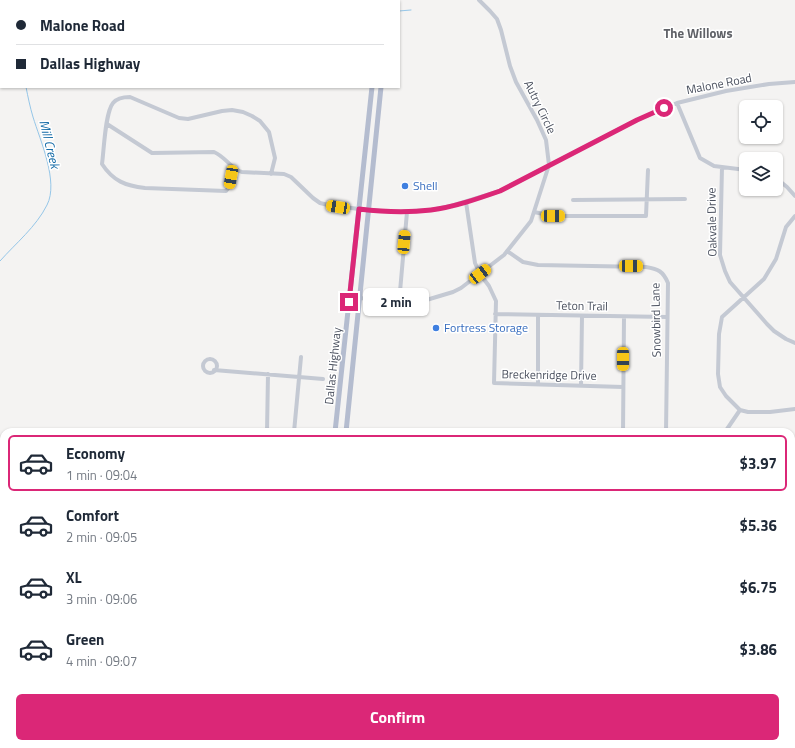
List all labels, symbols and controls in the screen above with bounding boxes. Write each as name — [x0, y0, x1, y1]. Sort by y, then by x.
text: Malone Road — [40, 14, 125, 37]
district label: The Willows — [663, 23, 733, 43]
text: Dallas Highway — [40, 52, 140, 75]
street label: Malone Road — [685, 68, 753, 99]
street label: Autry Circle — [519, 77, 562, 137]
route start — [655, 99, 673, 117]
map controls — [739, 100, 783, 196]
button: locate — [739, 100, 783, 144]
water label: Mill Creek — [34, 118, 66, 173]
button: layers — [739, 152, 783, 196]
car — [223, 164, 239, 190]
place label: Shell — [413, 176, 438, 195]
marker: Shell — [400, 181, 410, 191]
street label: Oakvale Drive — [701, 187, 722, 257]
car — [325, 199, 351, 215]
car — [541, 210, 565, 222]
car — [397, 230, 411, 254]
car — [619, 260, 643, 272]
car — [467, 262, 493, 286]
street label: Snowbird Lane — [645, 283, 666, 357]
callout: 2 min — [363, 288, 429, 316]
text: 2 min — [380, 292, 412, 312]
route end — [340, 293, 358, 311]
street label: Teton Trail — [556, 296, 608, 315]
place label: Fortress Storage — [444, 318, 528, 337]
marker: Fortress Storage — [431, 323, 441, 333]
street label: Dallas Highway — [319, 326, 346, 406]
car — [617, 347, 629, 371]
street label: Breckenridge Drive — [501, 364, 597, 385]
text: Economy — [66, 442, 125, 465]
icon: car — [18, 445, 54, 481]
text: $3.97 — [740, 452, 777, 475]
text: 1 min · 09:04 — [66, 465, 137, 485]
text: Comfort — [66, 504, 119, 527]
icon: car — [18, 507, 54, 543]
text: $5.36 — [740, 514, 777, 537]
text: 2 min · 09:05 — [66, 527, 137, 547]
text: XL — [66, 566, 82, 589]
icon: car — [18, 569, 54, 605]
text: $6.75 — [740, 576, 777, 599]
text: 3 min · 09:06 — [66, 589, 137, 609]
text: Green — [66, 628, 104, 651]
icon: car — [18, 631, 54, 667]
text: $3.86 — [740, 638, 777, 661]
text: 4 min · 09:07 — [66, 651, 137, 671]
button: Confirm — [16, 694, 779, 740]

